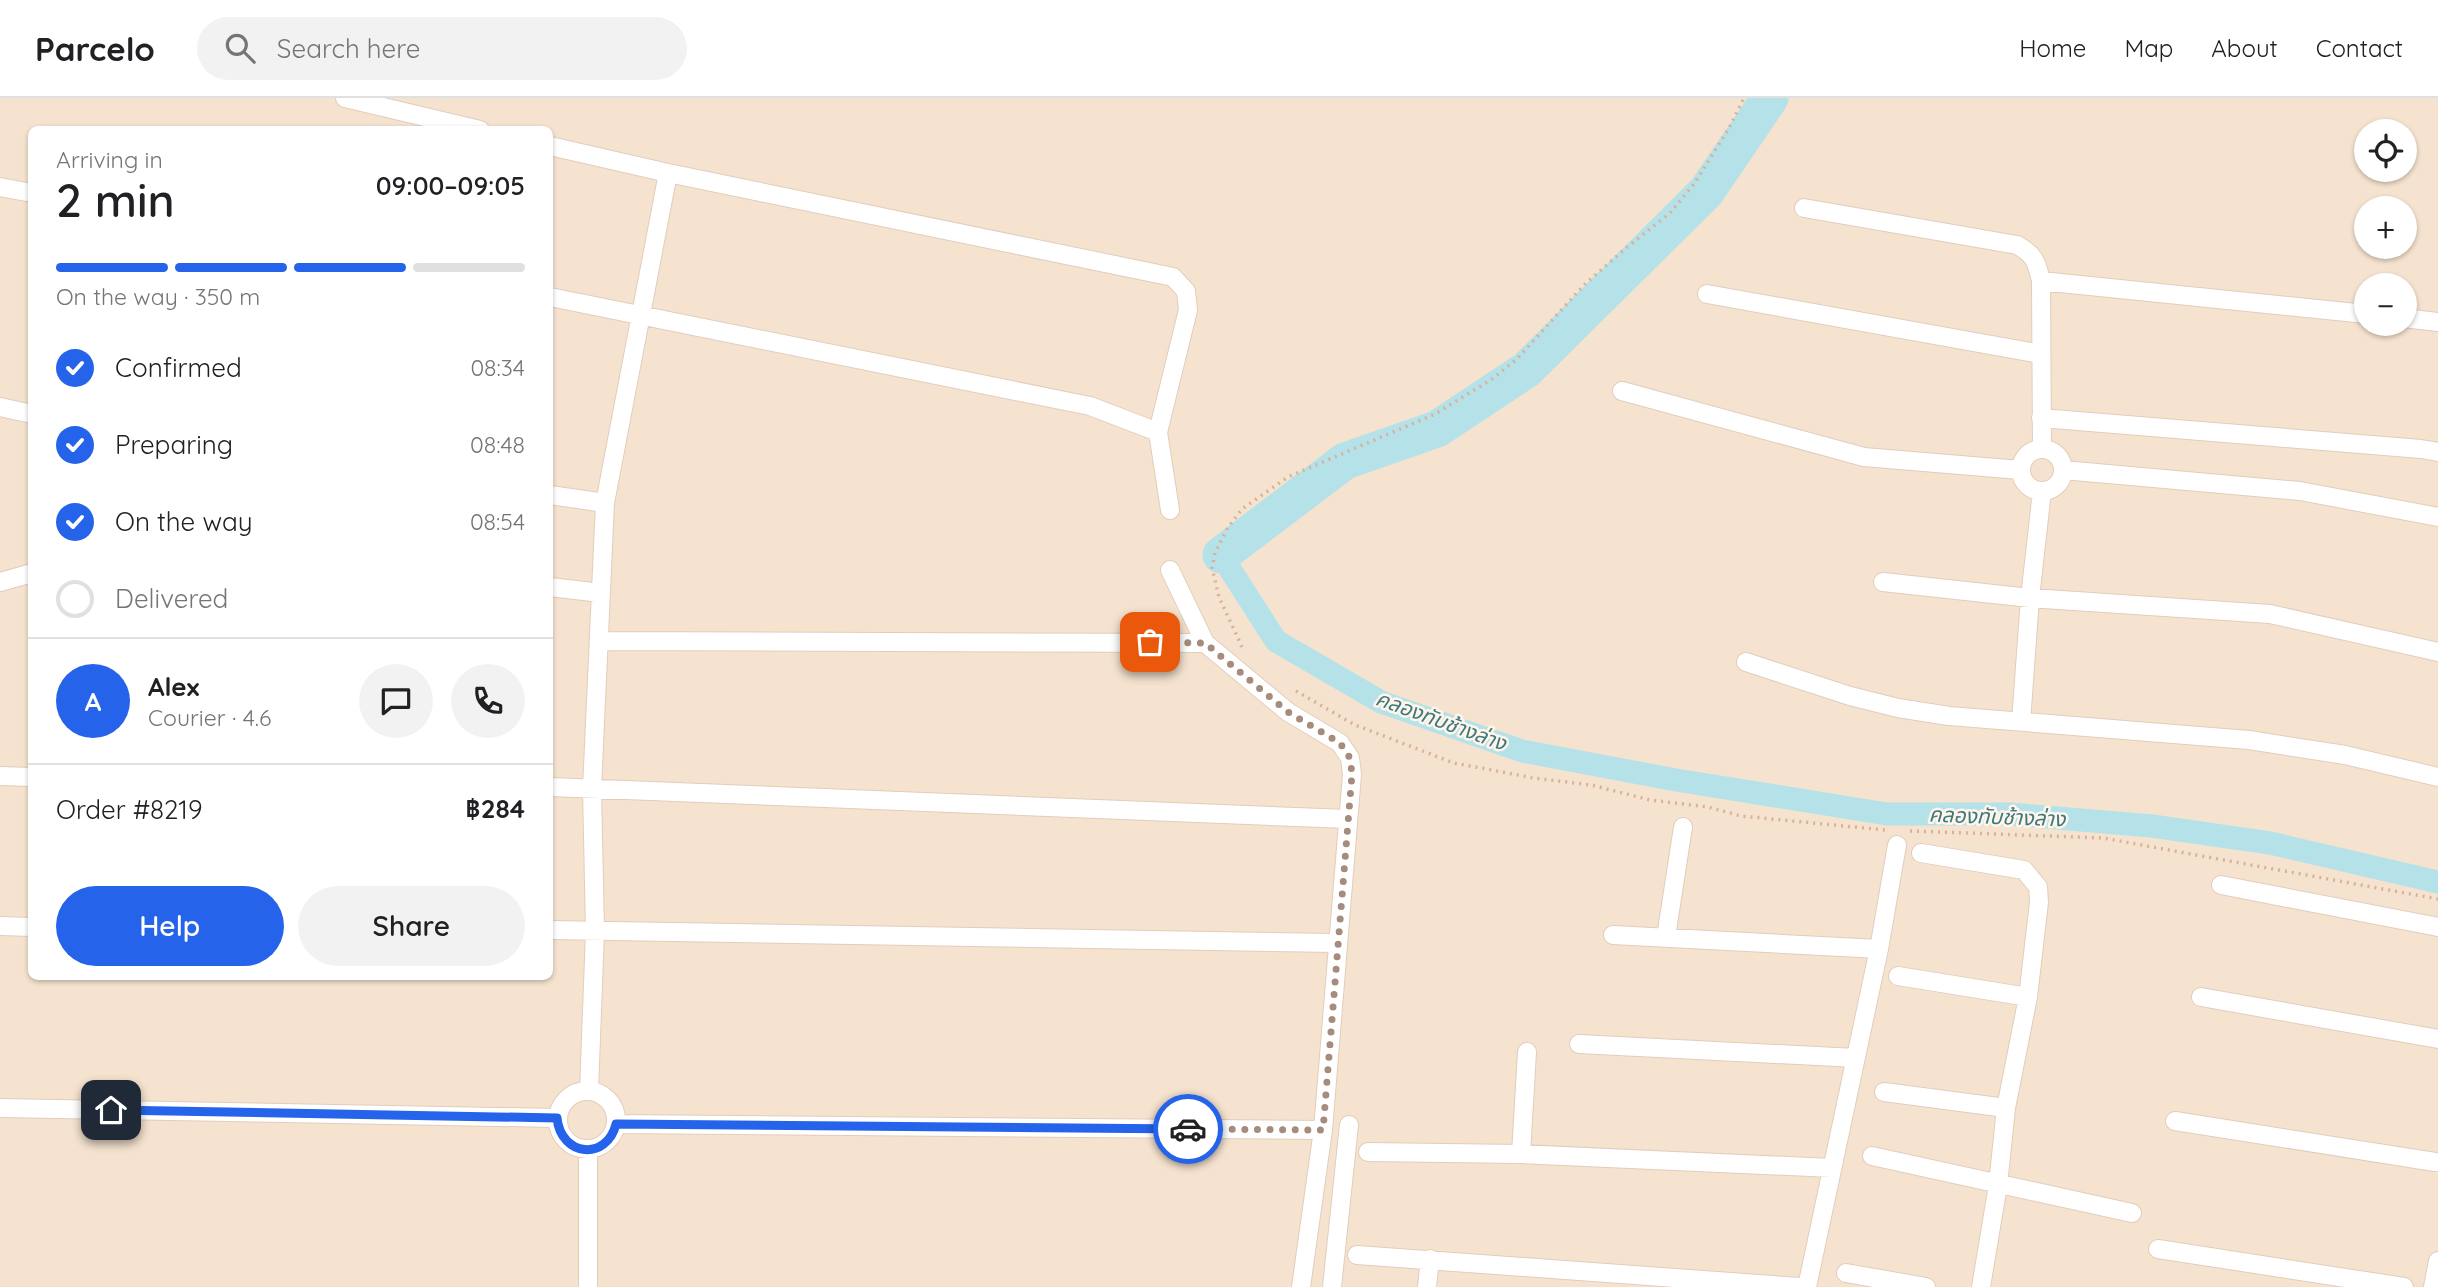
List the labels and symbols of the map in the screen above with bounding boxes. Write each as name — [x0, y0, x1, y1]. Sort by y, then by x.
pin — [1120, 612, 1180, 672]
water label: คลองทับช้างล่าง — [1373, 684, 1512, 756]
water label: คลองทับช้างล่าง — [1928, 801, 2068, 831]
pin — [81, 1080, 141, 1140]
courier — [1153, 1094, 1223, 1164]

